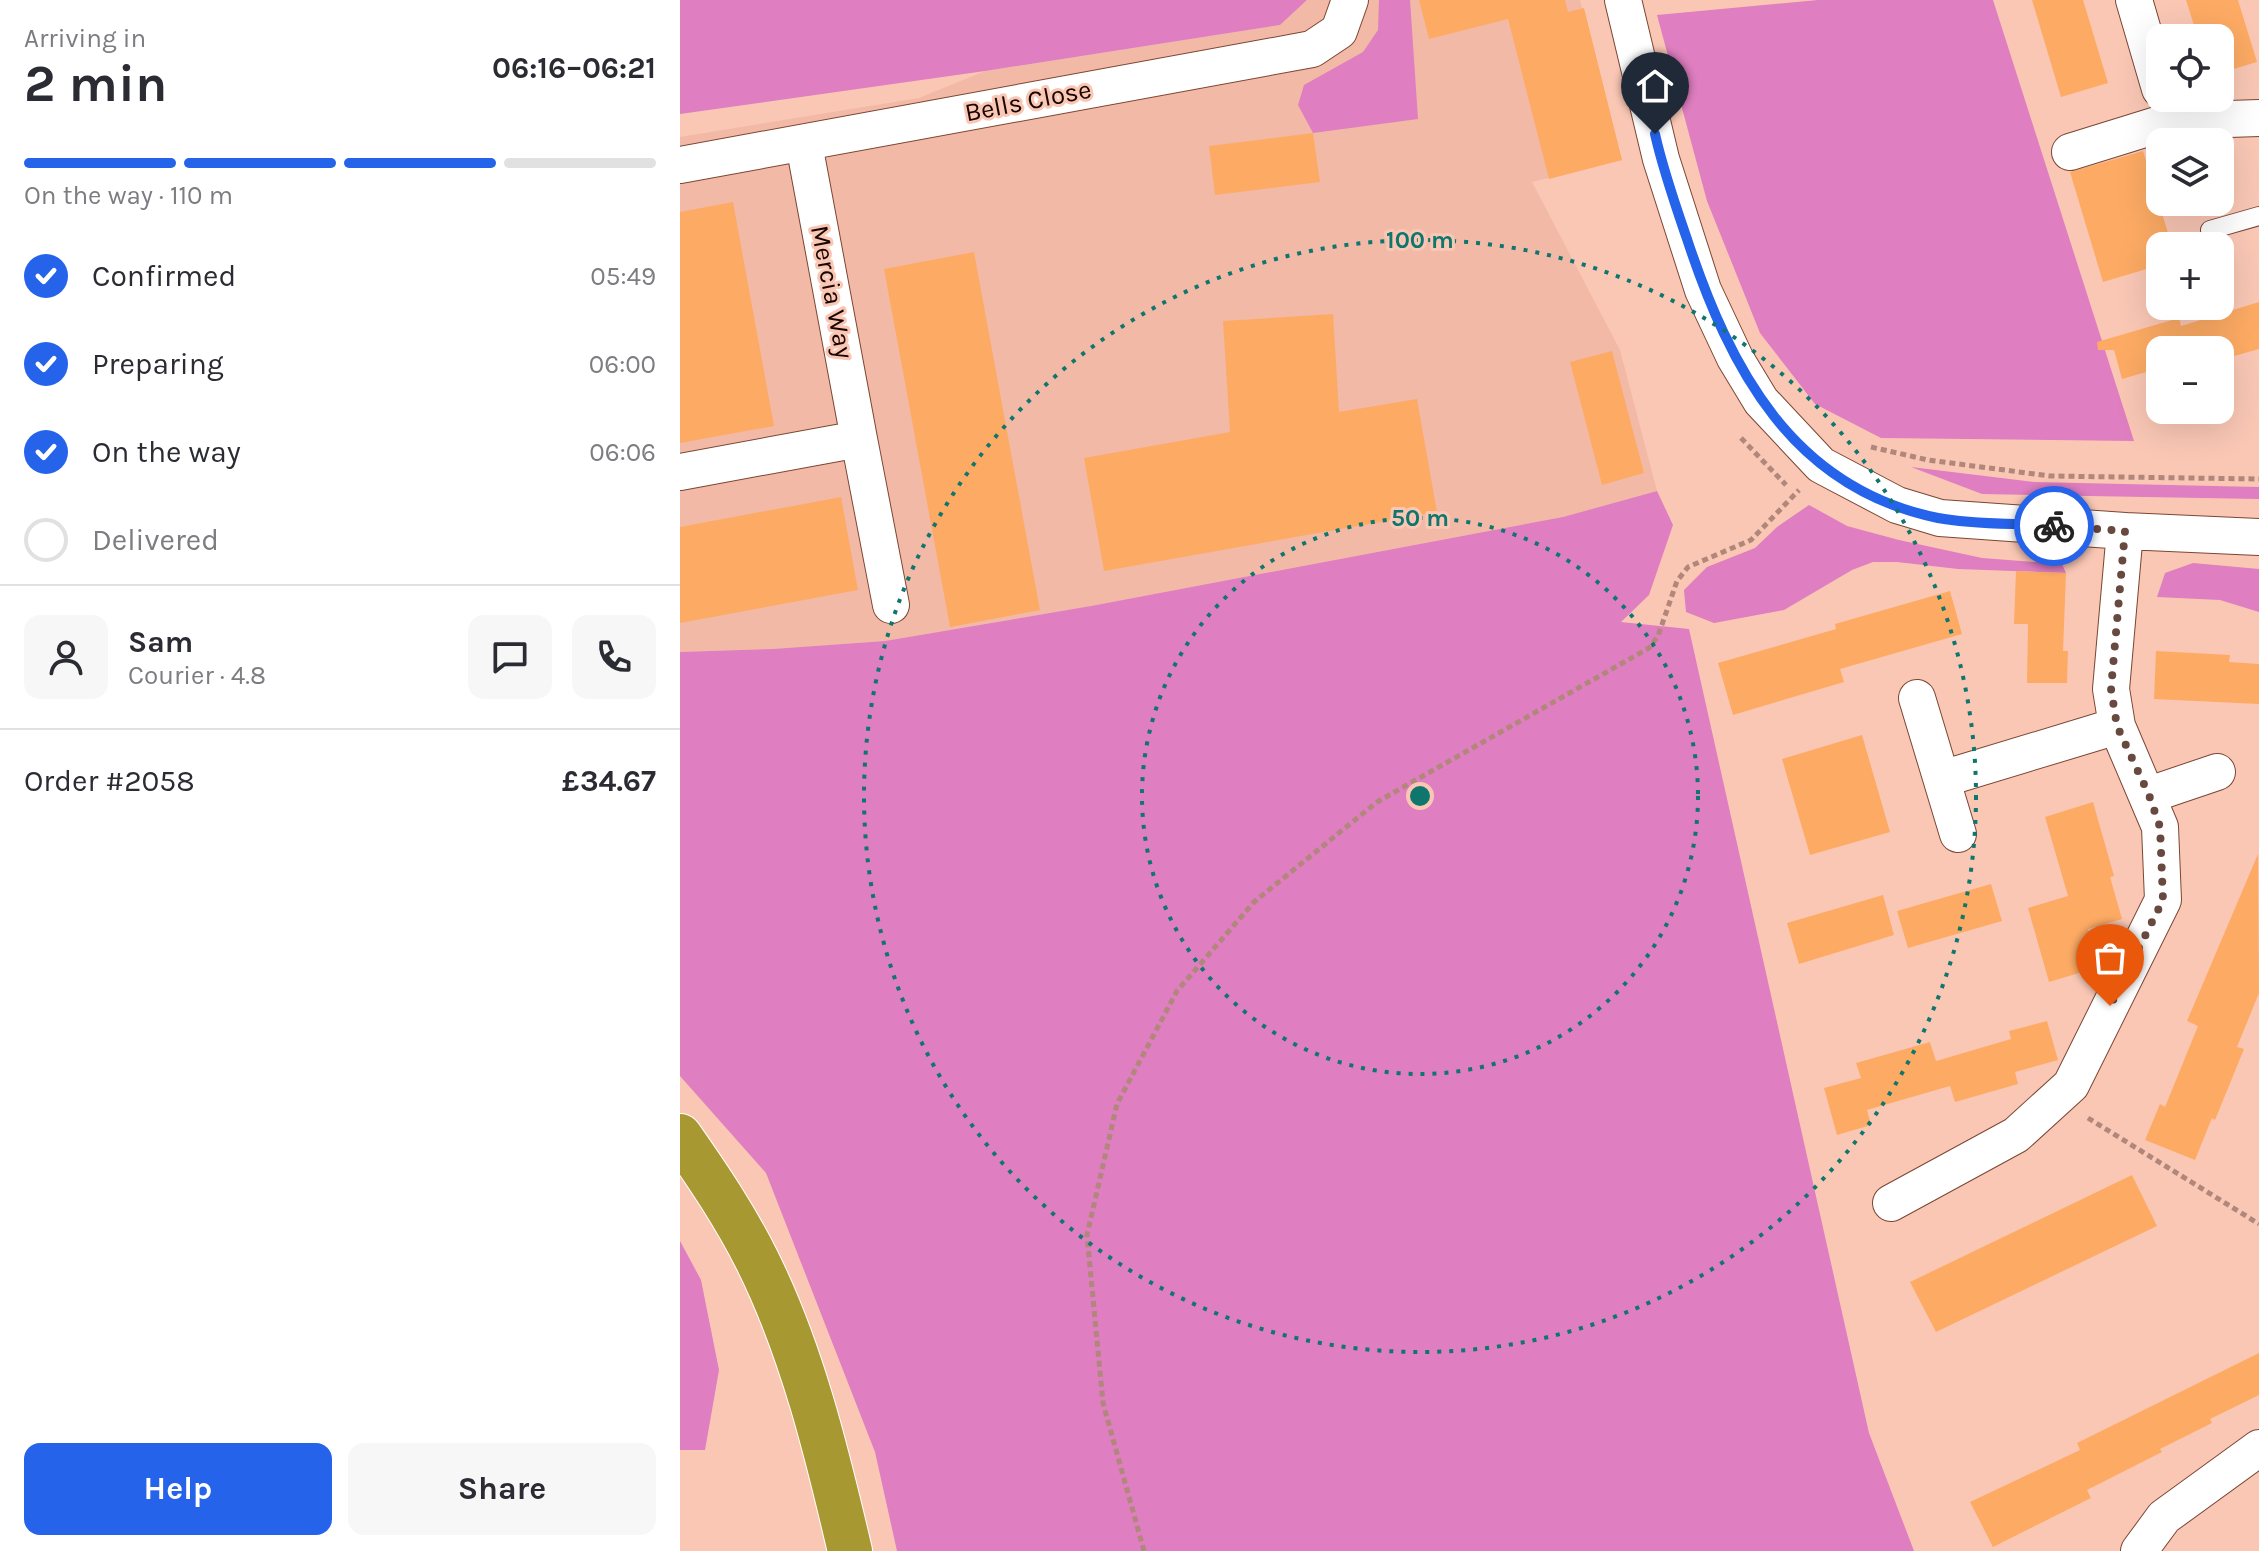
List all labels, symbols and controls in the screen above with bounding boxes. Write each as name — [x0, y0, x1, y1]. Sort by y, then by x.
text: Arriving in — [24, 23, 146, 54]
map controls — [2146, 24, 2234, 424]
button: locate — [2146, 24, 2234, 112]
text: 06:16–06:21 — [492, 50, 656, 86]
pin — [1621, 52, 1689, 134]
text: 2 min — [24, 53, 167, 114]
icon: home — [1633, 64, 1677, 108]
street label: Bells Close — [962, 74, 1094, 128]
button: layers — [2146, 128, 2234, 216]
text: On the way · 110 m — [24, 180, 233, 211]
street label: Mercia Way — [804, 223, 860, 361]
text: 100 m — [1386, 226, 1454, 254]
button: + — [2146, 232, 2234, 320]
icon: check — [24, 254, 68, 298]
text: Confirmed — [92, 258, 236, 294]
text: 05:49 — [590, 261, 656, 292]
button: − — [2146, 336, 2234, 424]
icon: check — [24, 342, 68, 386]
text: Preparing — [92, 346, 224, 382]
text: 06:00 — [589, 349, 656, 380]
icon: check — [24, 430, 68, 474]
text: On the way — [92, 434, 241, 470]
text: 06:06 — [589, 437, 656, 468]
courier — [2014, 486, 2094, 566]
text: 50 m — [1391, 504, 1449, 532]
icon: bike — [2032, 504, 2076, 548]
text: Delivered — [92, 522, 219, 558]
button: person — [24, 615, 108, 699]
button: chat — [468, 615, 552, 699]
button: phone — [572, 615, 656, 699]
text: Sam — [128, 624, 193, 660]
text: Courier · 4.8 — [128, 660, 266, 691]
text: Order #2058 — [24, 763, 195, 799]
text: £34.67 — [562, 763, 656, 799]
centre of rings — [1406, 782, 1434, 810]
pin — [2076, 924, 2144, 1006]
icon: bag — [2088, 936, 2132, 980]
button: Help — [24, 1443, 332, 1535]
button: Share — [348, 1443, 656, 1535]

